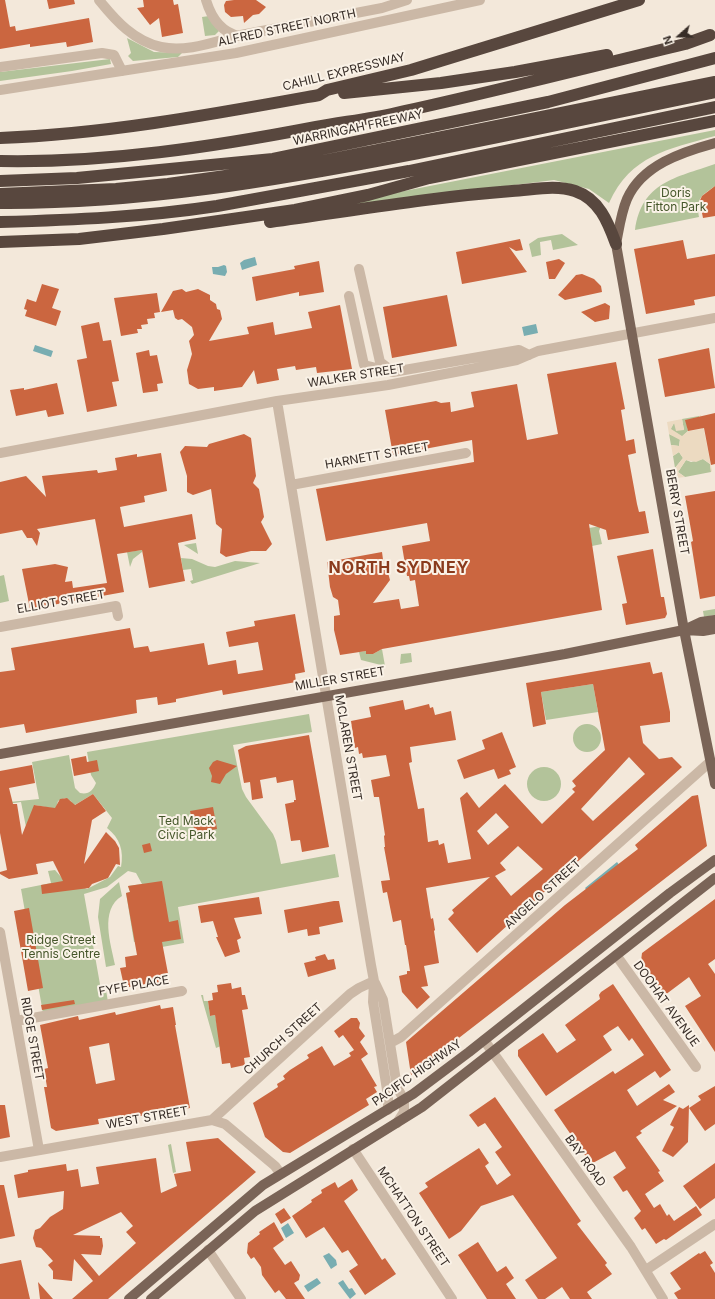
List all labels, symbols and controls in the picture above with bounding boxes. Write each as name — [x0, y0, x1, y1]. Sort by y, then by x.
street label: ALFRED STREET NORTH — [217, 6, 357, 50]
north arrow — [659, 16, 699, 56]
text: N — [660, 34, 676, 46]
street label: CAHILL EXPRESSWAY — [281, 50, 407, 94]
street label: WARRINGAH FREEWAY — [292, 107, 424, 149]
park label: Doris Fitton Park — [646, 186, 706, 214]
street label: WALKER STREET — [307, 361, 405, 391]
street label: HARNETT STREET — [324, 440, 430, 472]
street label: BERRY STREET — [662, 468, 692, 556]
district label: NORTH SYDNEY — [329, 558, 469, 578]
street label: ELLIOT STREET — [16, 587, 106, 617]
street label: MILLER STREET — [294, 664, 386, 694]
street label: MCLAREN STREET — [332, 694, 364, 802]
park label: Ted Mack Civic Park — [157, 814, 215, 842]
street label: ANGELO STREET — [502, 856, 584, 932]
park label: Ridge Street Tennis Centre — [22, 933, 100, 961]
street label: DOOHAT AVENUE — [630, 958, 702, 1050]
street label: FYFE PLACE — [98, 973, 170, 999]
street label: RIDGE STREET — [18, 996, 46, 1082]
street label: CHURCH STREET — [241, 1000, 325, 1078]
street label: PACIFIC HIGHWAY — [370, 1037, 464, 1109]
street label: WEST STREET — [105, 1104, 189, 1132]
street label: BAY ROAD — [561, 1132, 609, 1190]
street label: MCHATTON STREET — [374, 1164, 452, 1270]

